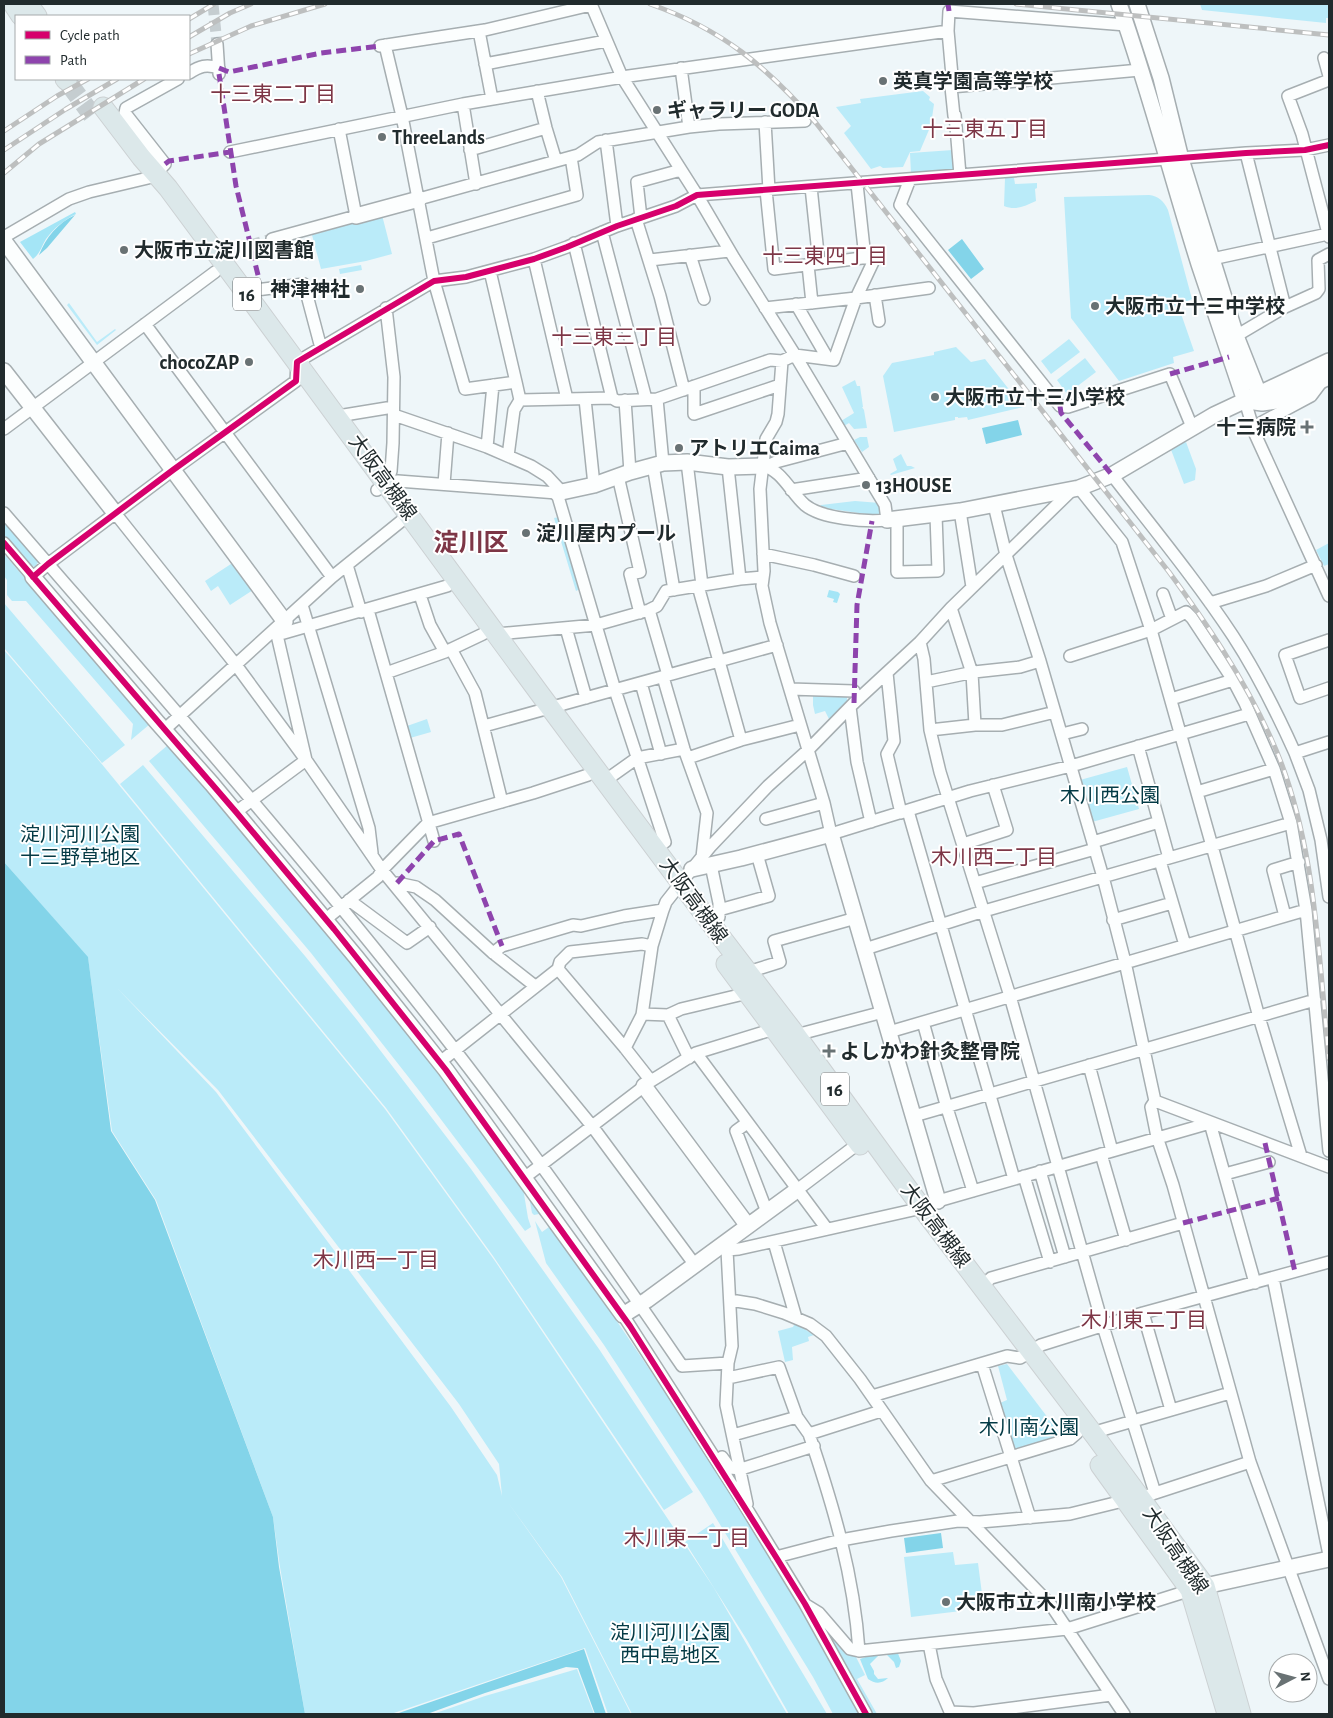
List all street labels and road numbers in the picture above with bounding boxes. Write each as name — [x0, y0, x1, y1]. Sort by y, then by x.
road number: 16 — [233, 278, 261, 310]
street label: 大阪高槻線 — [345, 430, 421, 524]
street label: 大阪高槻線 — [656, 853, 732, 947]
road number: 16 — [821, 1072, 849, 1106]
street label: 大阪高槻線 — [897, 1178, 975, 1272]
street label: 大阪高槻線 — [1139, 1502, 1213, 1598]

